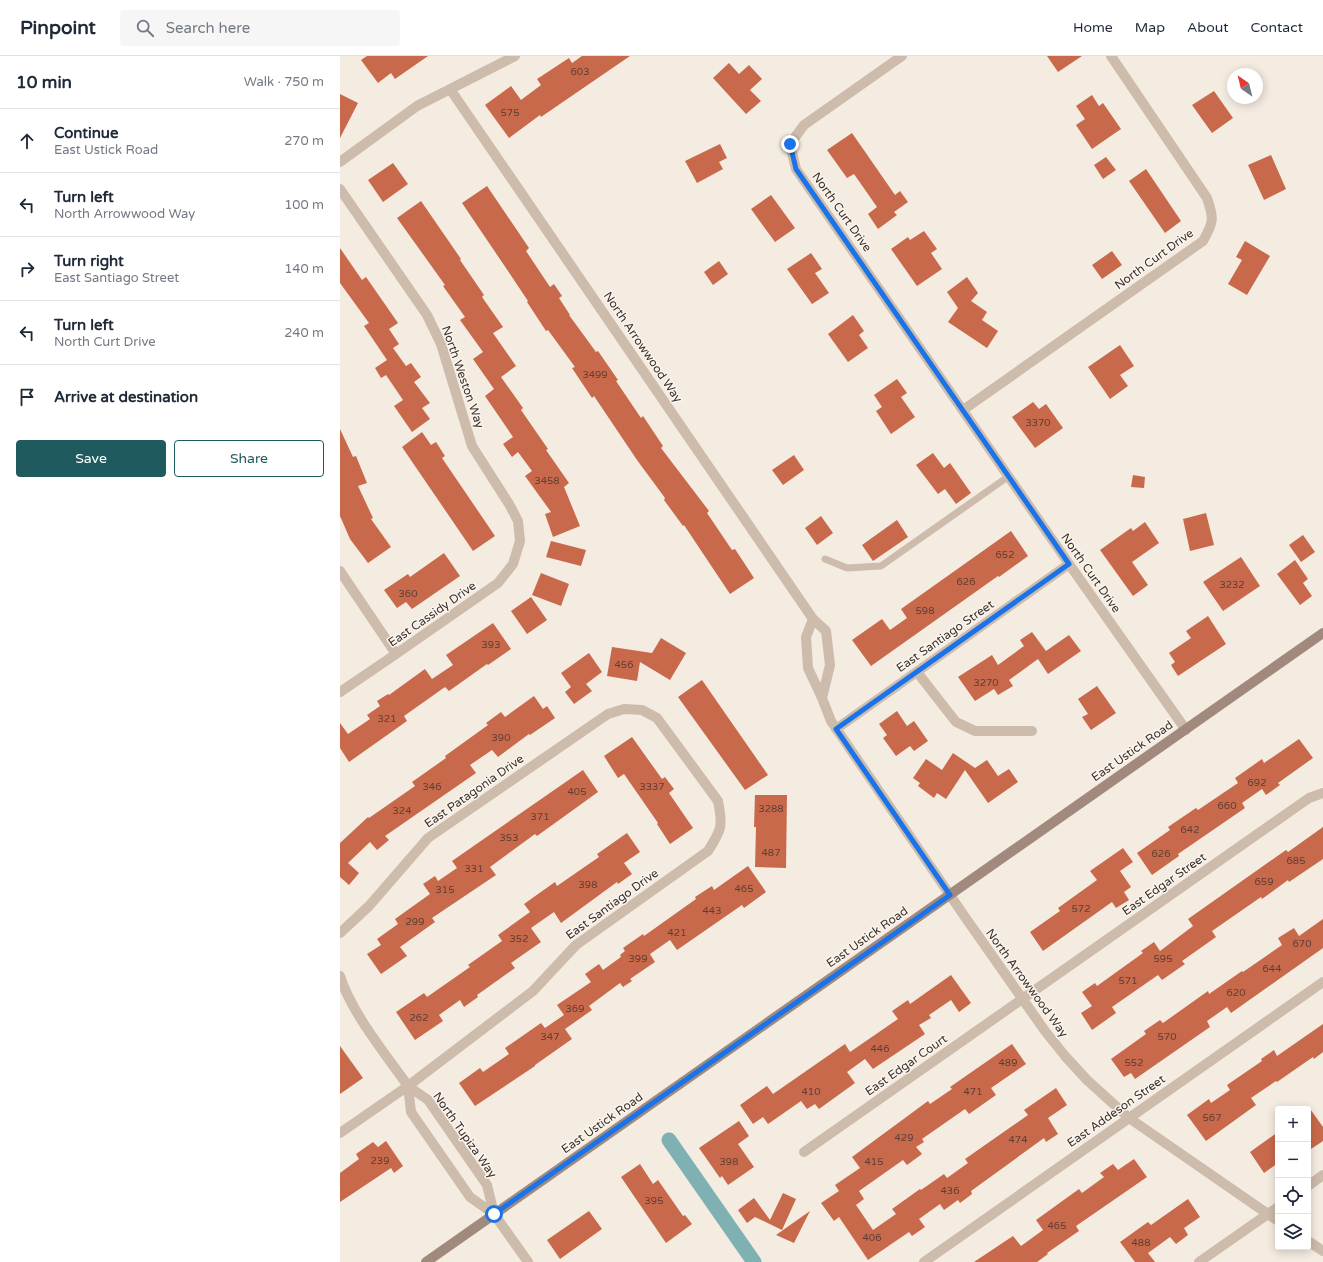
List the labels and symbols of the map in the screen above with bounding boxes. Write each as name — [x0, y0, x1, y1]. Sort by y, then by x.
house number: 603 — [571, 66, 589, 78]
north arrow — [1227, 68, 1263, 104]
house number: 575 — [501, 107, 519, 119]
route end — [781, 135, 799, 153]
street label: North Curt Drive — [809, 170, 875, 255]
street label: North Curt Drive — [1112, 226, 1196, 292]
street label: North Arrowwood Way — [601, 289, 686, 405]
street label: North Weston Way — [439, 324, 487, 431]
house number: 3499 — [582, 369, 608, 381]
house number: 3370 — [1025, 417, 1051, 429]
house number: 3458 — [534, 475, 560, 487]
street label: North Curt Drive — [1058, 531, 1124, 616]
house number: 652 — [996, 549, 1014, 561]
house number: 626 — [957, 576, 975, 588]
street label: East Cassidy Drive — [385, 578, 479, 650]
house number: 3232 — [1219, 579, 1245, 591]
house number: 360 — [399, 588, 417, 600]
street label: East Santiago Street — [894, 597, 997, 675]
house number: 598 — [916, 605, 934, 617]
house number: 393 — [482, 639, 500, 651]
house number: 456 — [615, 659, 633, 671]
house number: 3270 — [973, 677, 999, 689]
house number: 321 — [378, 713, 396, 725]
street label: East Ustick Road — [1089, 718, 1175, 784]
house number: 390 — [492, 732, 510, 744]
street label: East Patagonia Drive — [422, 751, 527, 831]
house number: 692 — [1248, 777, 1266, 789]
house number: 346 — [423, 781, 441, 793]
house number: 3337 — [639, 781, 665, 793]
house number: 405 — [568, 786, 586, 798]
house number: 660 — [1218, 800, 1236, 812]
house number: 3288 — [758, 803, 784, 815]
house number: 324 — [393, 805, 411, 817]
house number: 371 — [531, 811, 549, 823]
house number: 642 — [1181, 824, 1199, 836]
house number: 353 — [500, 832, 518, 844]
house number: 487 — [762, 847, 780, 859]
house number: 626 — [1152, 848, 1170, 860]
street label: East Edgar Street — [1119, 850, 1209, 918]
house number: 685 — [1287, 855, 1305, 867]
house number: 331 — [465, 863, 483, 875]
street label: East Santiago Drive — [563, 866, 661, 942]
house number: 659 — [1255, 876, 1273, 888]
house number: 398 — [579, 879, 597, 891]
house number: 465 — [735, 883, 753, 895]
house number: 315 — [436, 884, 454, 896]
house number: 572 — [1072, 903, 1090, 915]
street label: East Ustick Road — [824, 904, 910, 970]
house number: 443 — [703, 905, 721, 917]
house number: 299 — [406, 916, 424, 928]
street label: North Arrowwood Way — [983, 926, 1071, 1040]
house number: 421 — [668, 927, 686, 939]
house number: 352 — [510, 933, 528, 945]
house number: 670 — [1293, 938, 1311, 950]
house number: 399 — [629, 953, 647, 965]
house number: 595 — [1154, 953, 1172, 965]
house number: 644 — [1263, 963, 1281, 975]
house number: 571 — [1119, 975, 1137, 987]
house number: 620 — [1227, 987, 1245, 999]
house number: 369 — [566, 1003, 584, 1015]
house number: 262 — [410, 1012, 428, 1024]
house number: 347 — [541, 1031, 559, 1043]
street label: East Edgar Court — [862, 1031, 950, 1098]
house number: 570 — [1158, 1031, 1176, 1043]
house number: 446 — [871, 1043, 889, 1055]
house number: 489 — [999, 1057, 1017, 1069]
house number: 552 — [1125, 1057, 1143, 1069]
street label: East Addeson Street — [1064, 1072, 1168, 1150]
house number: 410 — [802, 1086, 820, 1098]
house number: 471 — [964, 1086, 982, 1098]
street label: North Tupiza Way — [430, 1089, 500, 1181]
street label: East Ustick Road — [559, 1090, 645, 1156]
house number: 567 — [1203, 1112, 1221, 1124]
house number: 429 — [895, 1132, 913, 1144]
house number: 474 — [1009, 1134, 1027, 1146]
house number: 239 — [371, 1155, 389, 1167]
house number: 398 — [720, 1156, 738, 1168]
house number: 415 — [865, 1156, 883, 1168]
house number: 436 — [941, 1185, 959, 1197]
house number: 395 — [645, 1195, 663, 1207]
route start — [485, 1205, 503, 1223]
house number: 465 — [1048, 1220, 1066, 1232]
house number: 406 — [863, 1232, 881, 1244]
house number: 488 — [1132, 1237, 1150, 1249]

